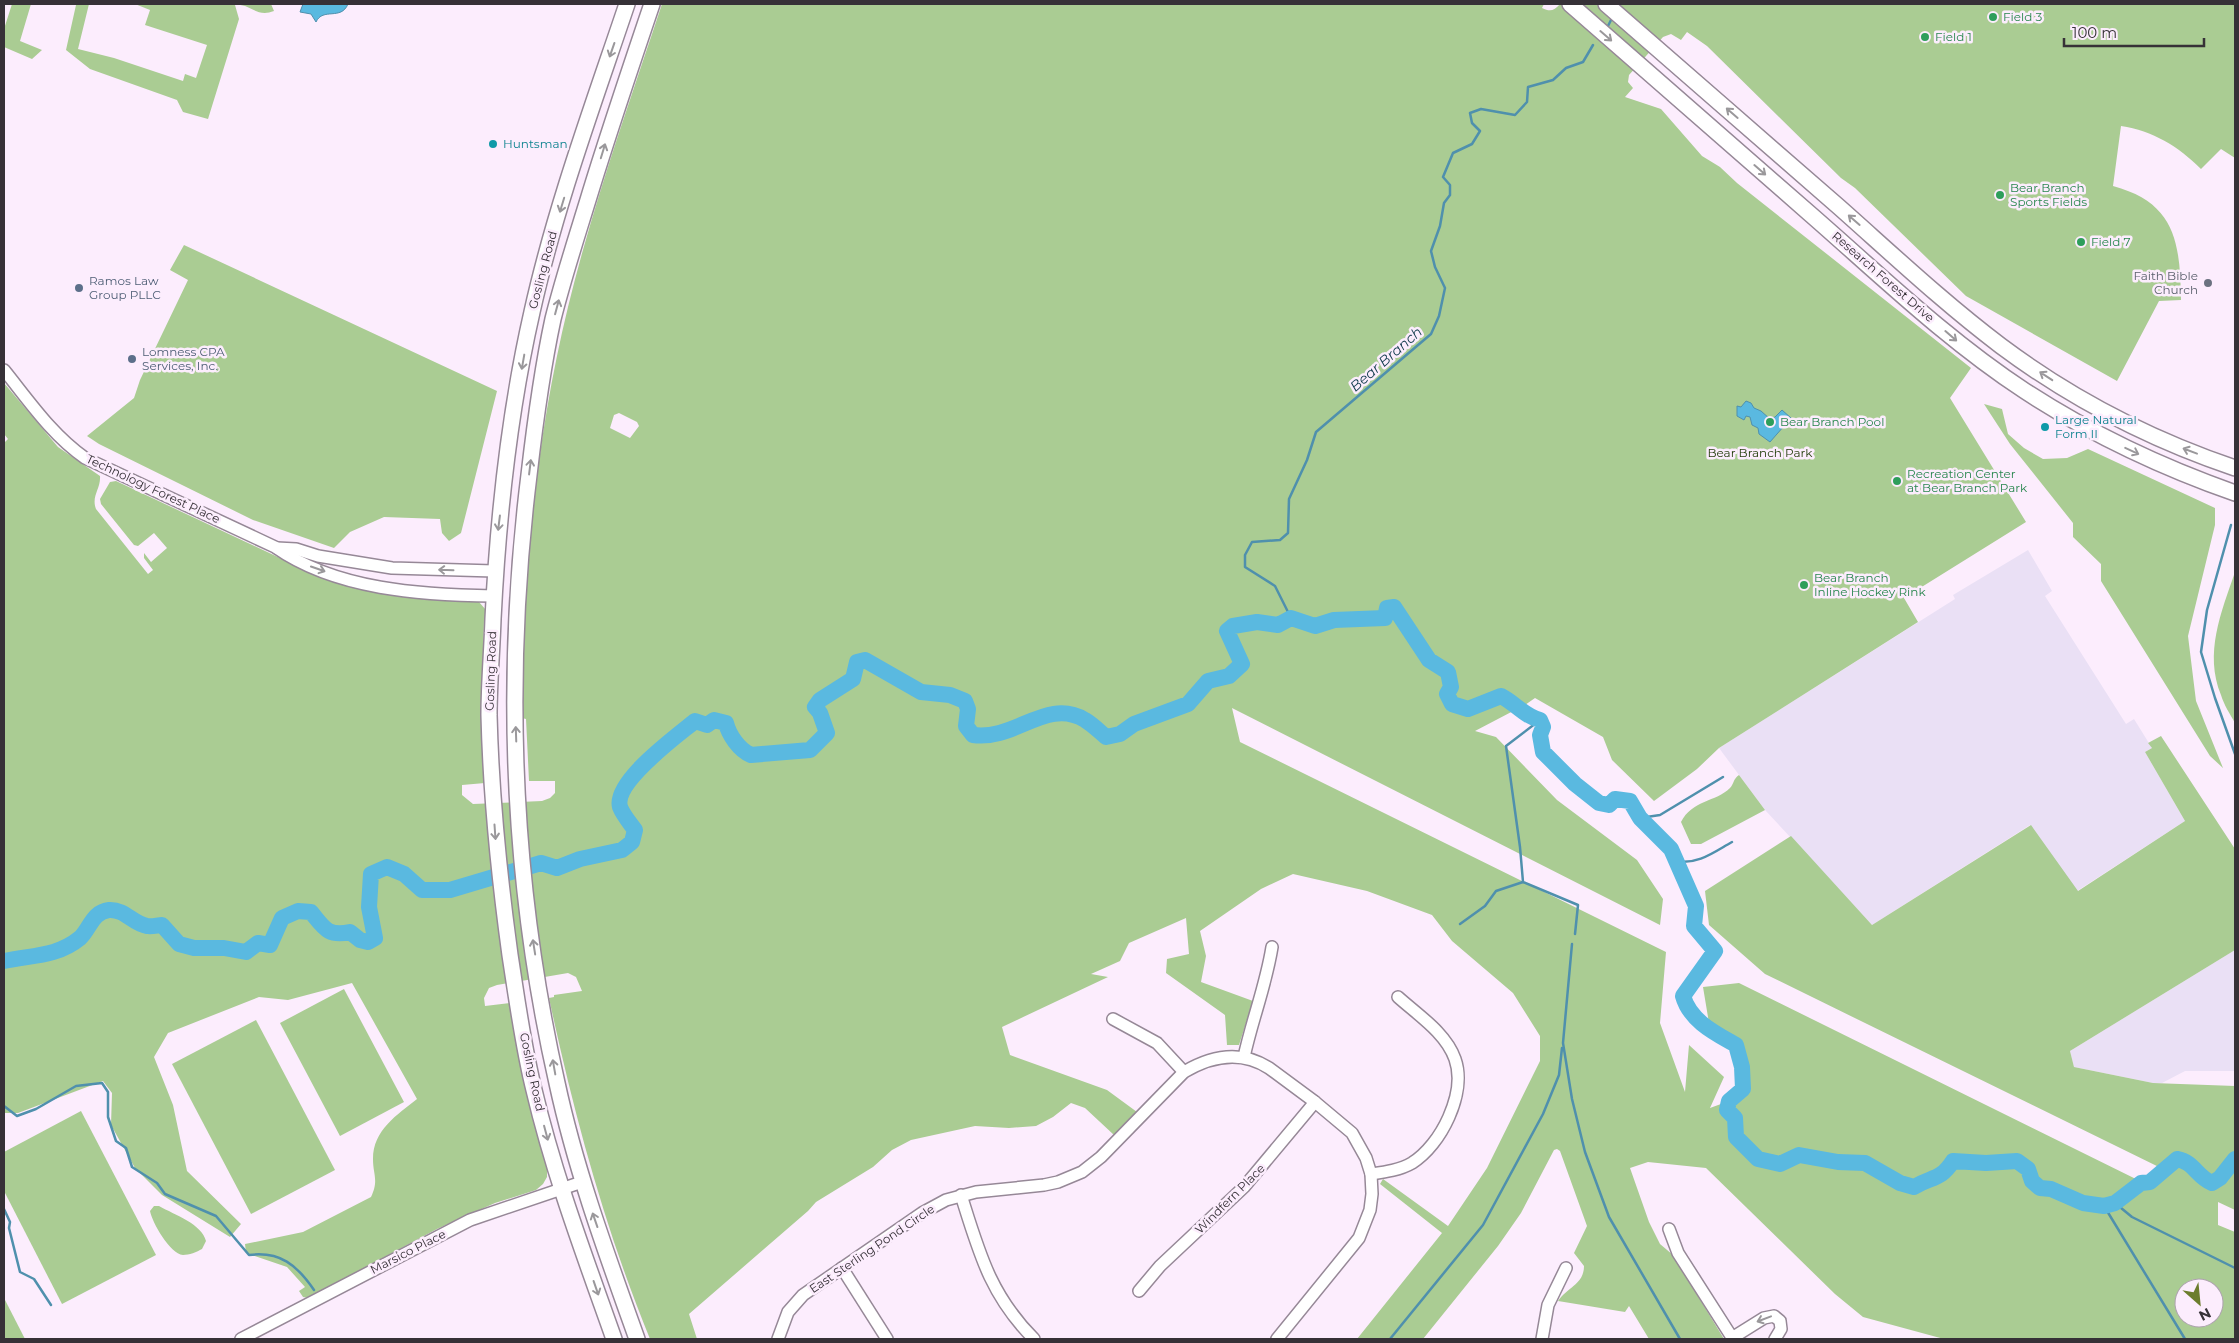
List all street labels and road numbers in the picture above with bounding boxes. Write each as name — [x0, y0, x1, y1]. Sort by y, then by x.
street label: Research Forest Drive — [1829, 228, 1938, 325]
street label: Gosling Road — [525, 229, 560, 310]
street label: Technology Forest Place — [84, 451, 223, 526]
street label: Gosling Road — [482, 631, 499, 711]
street label: Gosling Road — [517, 1031, 548, 1113]
street label: Windfern Place — [1192, 1161, 1268, 1237]
street label: East Sterling Pond Circle — [806, 1201, 937, 1296]
street label: Marsico Place — [368, 1226, 448, 1277]

